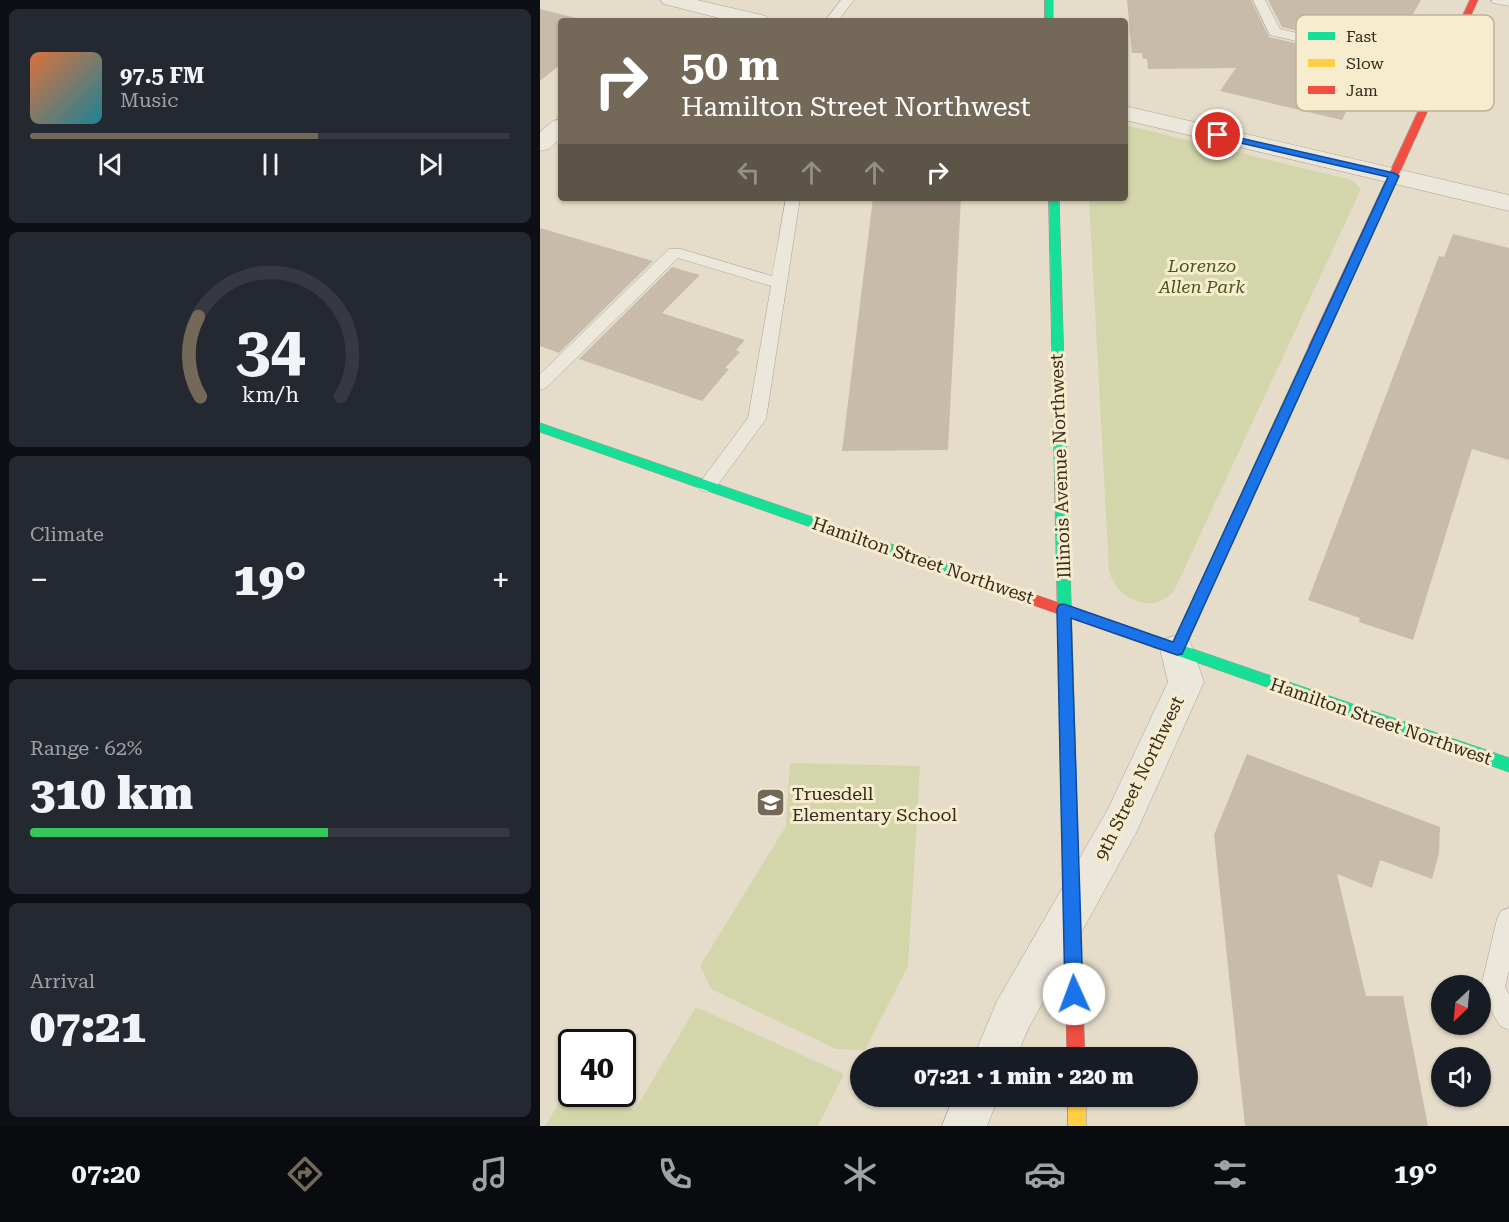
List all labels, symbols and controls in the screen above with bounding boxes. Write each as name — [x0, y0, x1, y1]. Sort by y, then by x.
legend — [1296, 15, 1494, 111]
text: Fast — [1346, 27, 1377, 46]
text: 50 m — [681, 41, 779, 90]
icon: right — [582, 42, 660, 120]
text: Slow — [1346, 54, 1384, 73]
text: 97.5 FM — [120, 63, 204, 88]
text: Jam — [1346, 81, 1378, 100]
text: Music — [120, 88, 179, 112]
text: Hamilton Street Northwest — [681, 91, 1031, 123]
pin — [1192, 109, 1243, 160]
icon: arrive — [1201, 118, 1234, 151]
icon: previous — [94, 148, 127, 181]
icon: pause — [254, 148, 287, 181]
icon: next — [414, 148, 447, 181]
icon: left — [732, 156, 765, 189]
icon: ahead — [795, 156, 828, 189]
icon: ahead — [858, 156, 891, 189]
icon: right — [921, 156, 954, 189]
park label: Lorenzo Allen Park — [1158, 255, 1245, 297]
text: 34 — [235, 313, 305, 386]
street label: Illinois Avenue Northwest — [1046, 353, 1074, 579]
text: km/h — [241, 382, 299, 407]
street label: Hamilton Street Northwest — [809, 512, 1037, 608]
text: Climate — [30, 522, 104, 546]
text: 19° — [234, 553, 307, 606]
text: − — [30, 560, 48, 599]
text: + — [492, 560, 510, 599]
street label: Hamilton Street Northwest — [1267, 673, 1495, 769]
street label: 9th Street Northwest — [1090, 692, 1188, 863]
text: Range · 62% — [30, 736, 142, 760]
text: 310 km — [30, 767, 193, 820]
place label: Truesdell Elementary School — [792, 783, 957, 825]
school or university icon: Truesdell Elementary School — [755, 787, 787, 819]
position arrow — [1042, 962, 1106, 1026]
text: Arrival — [30, 969, 95, 993]
north arrow — [1431, 975, 1491, 1035]
map controls — [1431, 975, 1491, 1107]
text: 07:21 — [30, 1000, 146, 1053]
speed limit sign: 40 — [558, 1029, 636, 1107]
button: sound — [1431, 1047, 1491, 1107]
text: 07:21 · 1 min · 220 m — [914, 1064, 1134, 1089]
icon: directions — [284, 1153, 326, 1195]
icon: music — [469, 1153, 511, 1195]
icon: phone — [654, 1153, 696, 1195]
icon: climate — [839, 1153, 881, 1195]
icon: car — [1024, 1153, 1066, 1195]
icon: filters — [1209, 1153, 1251, 1195]
text: 07:20 — [72, 1158, 140, 1190]
text: 19° — [1394, 1158, 1437, 1190]

